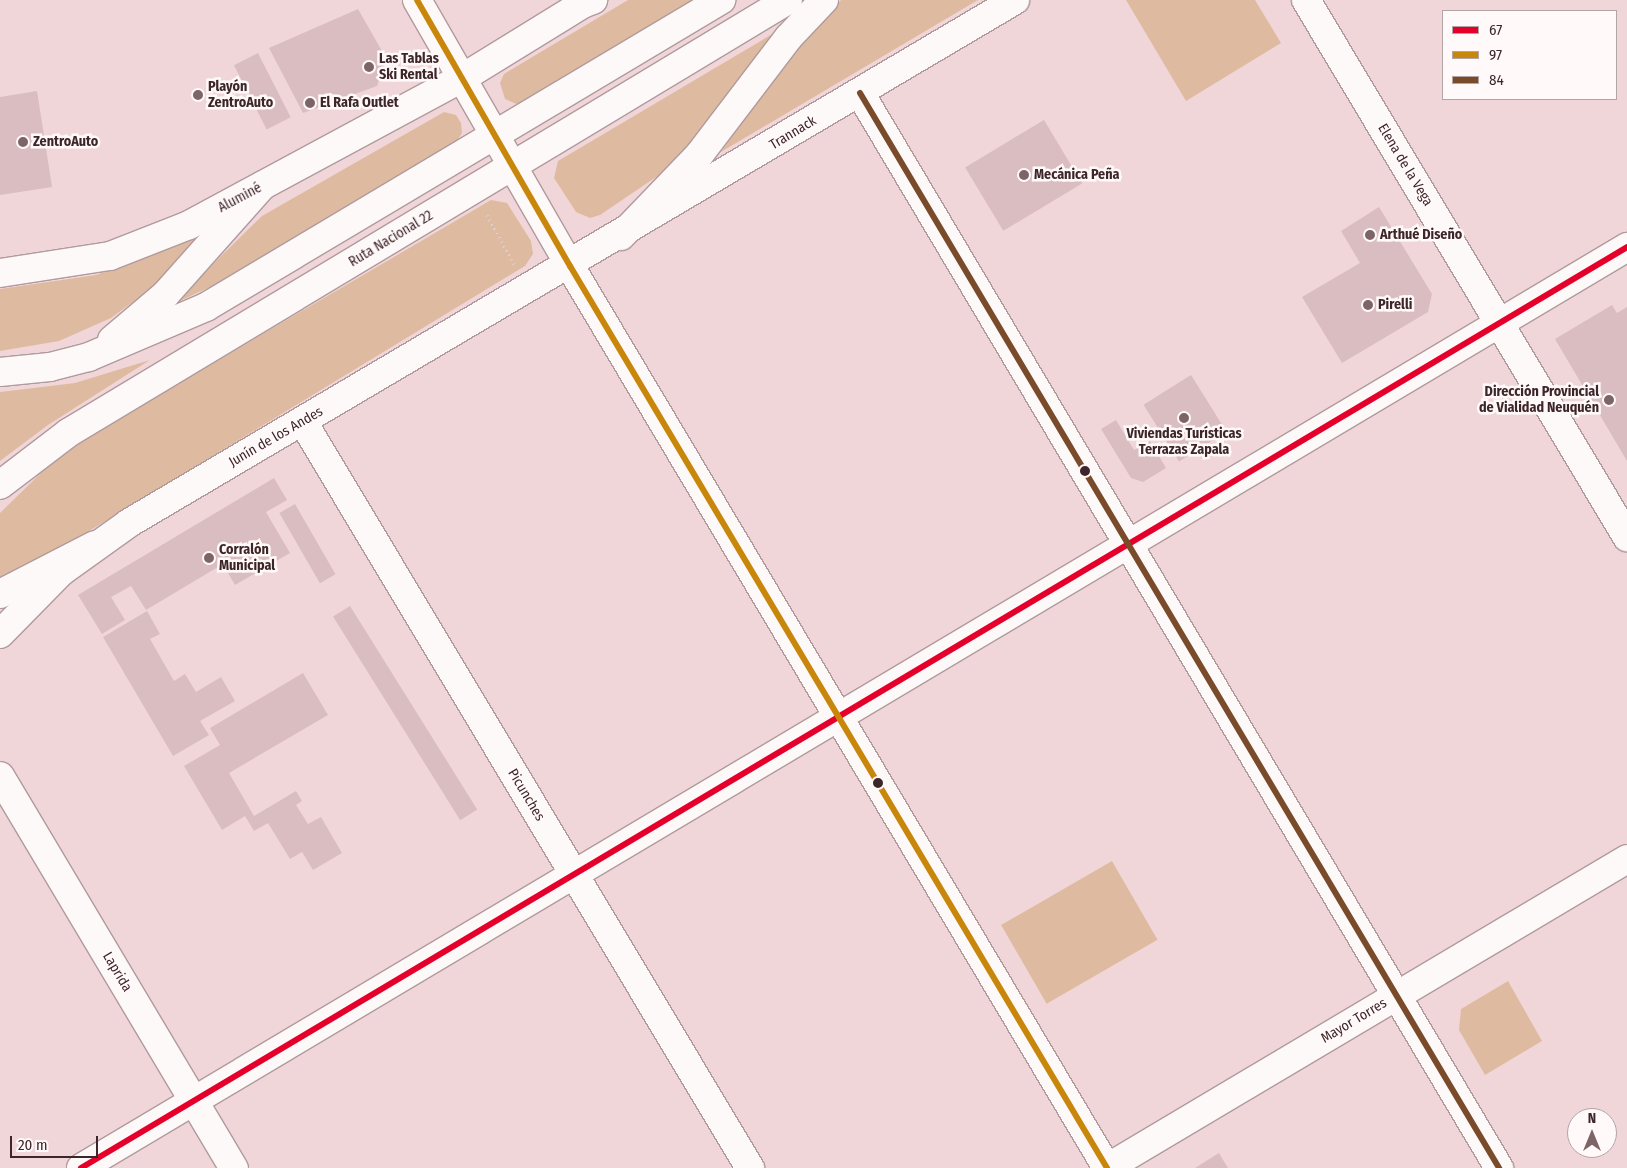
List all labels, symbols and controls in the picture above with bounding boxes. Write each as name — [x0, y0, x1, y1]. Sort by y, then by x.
legend — [1442, 10, 1617, 100]
text: 67 — [1489, 21, 1502, 39]
text: 97 — [1489, 46, 1502, 64]
place label: Las Tablas Ski Rental — [379, 51, 439, 84]
marker: Las Tablas Ski Rental — [363, 61, 375, 73]
text: 84 — [1489, 71, 1504, 89]
place label: Playón ZentroAuto — [208, 79, 273, 111]
marker: Playón ZentroAuto — [192, 89, 204, 101]
place label: El Rafa Outlet — [320, 95, 399, 111]
marker: El Rafa Outlet — [304, 97, 316, 109]
street label: Trannack — [767, 113, 819, 153]
street label: Elena de la Vega — [1374, 121, 1436, 209]
place label: ZentroAuto — [33, 134, 98, 150]
marker: ZentroAuto — [17, 136, 29, 148]
place label: Mecánica Peña — [1034, 167, 1119, 183]
marker: Mecánica Peña — [1018, 169, 1030, 181]
street label: Aluminé — [215, 180, 265, 216]
street label: Ruta Nacional 22 — [346, 207, 436, 271]
place label: Arthué Diseño — [1380, 227, 1462, 243]
marker: Arthué Diseño — [1364, 229, 1376, 241]
place label: Pirelli — [1378, 297, 1412, 313]
marker: Pirelli — [1362, 299, 1374, 311]
place label: Dirección Provincial de Vialidad Neuquén — [1479, 384, 1599, 417]
marker: Dirección Provincial de Vialidad Neuquén — [1603, 394, 1615, 406]
street label: Junín de los Andes — [226, 403, 326, 471]
marker: Viviendas Turísticas Terrazas Zapala — [1178, 412, 1190, 424]
place label: Viviendas Turísticas Terrazas Zapala — [1126, 426, 1242, 458]
unlabelled marker — [1080, 466, 1090, 476]
place label: Corralón Municipal — [219, 542, 275, 574]
marker: Corralón Municipal — [203, 552, 215, 564]
street label: Picunches — [504, 766, 548, 824]
unlabelled marker — [873, 778, 883, 788]
street label: Laprida — [99, 949, 135, 995]
street label: Mayor Torres — [1318, 995, 1390, 1047]
north arrow — [1567, 1108, 1617, 1158]
text: N — [1588, 1110, 1596, 1127]
scale bar — [12, 1126, 100, 1158]
text: 20 m — [18, 1136, 48, 1154]

